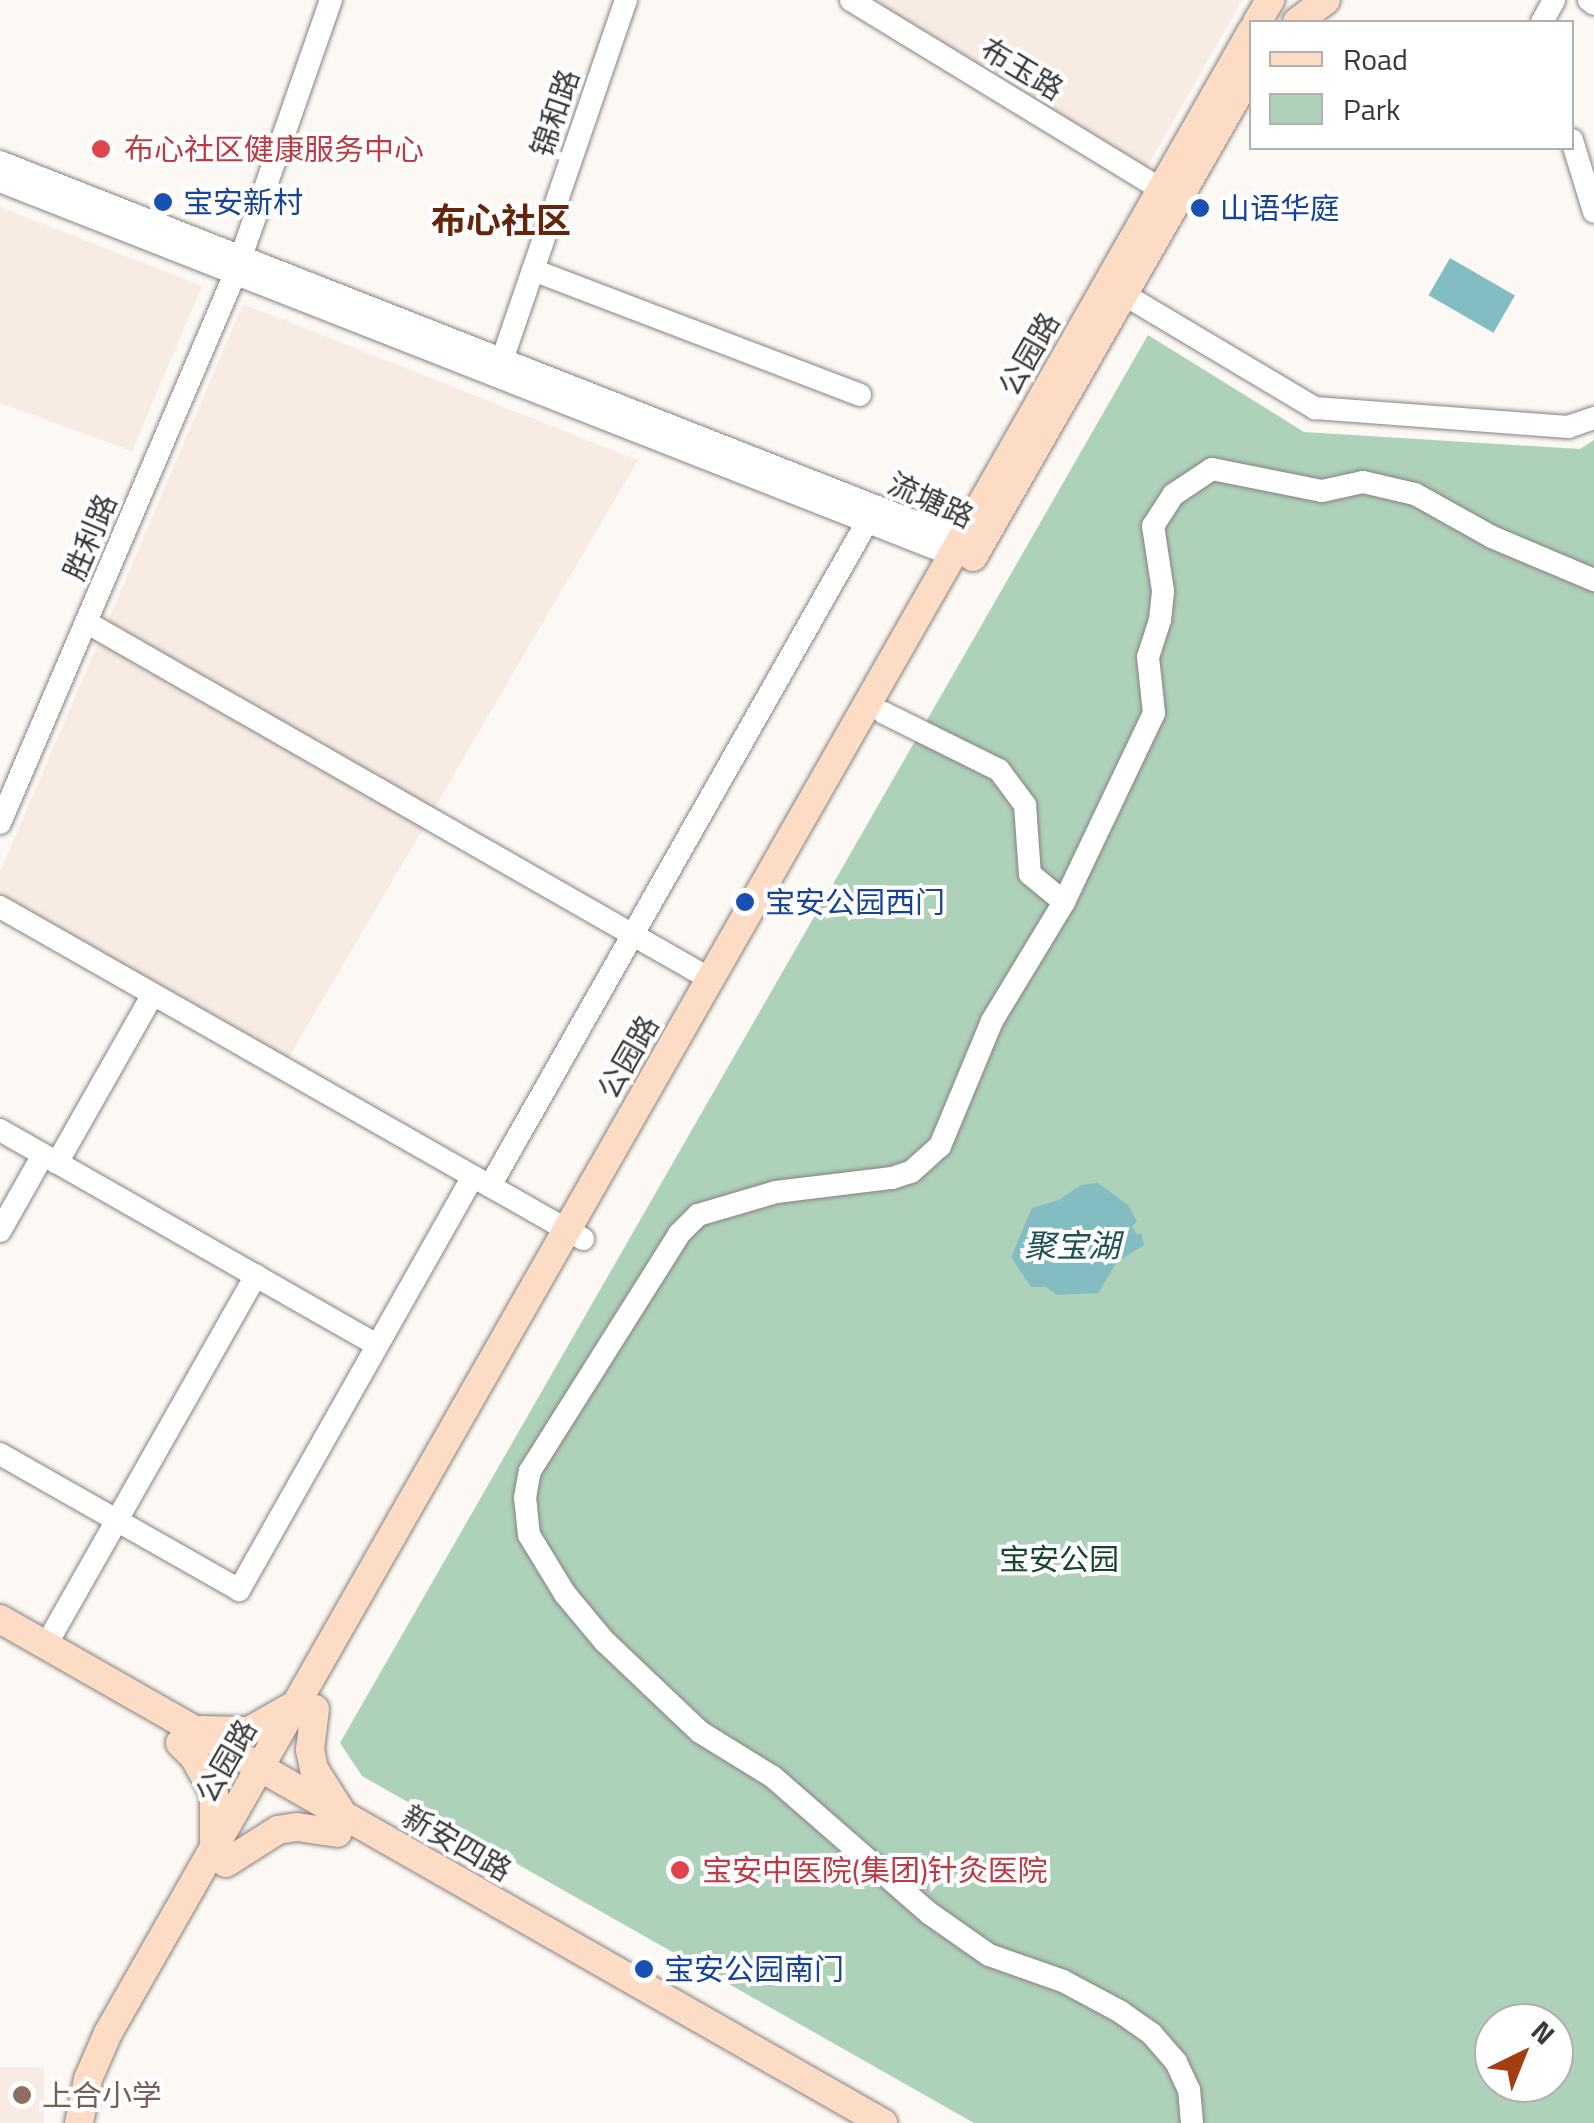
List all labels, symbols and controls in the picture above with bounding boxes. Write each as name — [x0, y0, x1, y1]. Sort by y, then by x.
legend — [1249, 20, 1574, 150]
street label: 布玉路 — [974, 30, 1070, 108]
text: Road — [1343, 36, 1408, 82]
street label: 锦和路 — [523, 65, 587, 161]
text: Park — [1343, 86, 1400, 132]
place label: 布心社区健康服务中心 — [124, 131, 424, 167]
marker: 布心社区健康服务中心 — [88, 136, 114, 162]
place label: 宝安新村 — [183, 184, 303, 220]
place label: 山语华庭 — [1220, 190, 1340, 226]
marker: 宝安新村 — [152, 191, 174, 213]
marker: 山语华庭 — [1189, 197, 1211, 219]
district label: 布心社区 — [431, 199, 571, 241]
street label: 公园路 — [991, 306, 1067, 402]
street label: 流塘路 — [883, 465, 979, 535]
street label: 胜利路 — [56, 489, 124, 585]
place label: 宝安公园西门 — [765, 884, 945, 920]
marker: 宝安公园西门 — [734, 891, 756, 913]
street label: 公园路 — [590, 1009, 666, 1105]
water label: 聚宝湖 — [1024, 1226, 1120, 1264]
park label: 宝安公园 — [999, 1541, 1119, 1577]
street label: 公园路 — [188, 1713, 264, 1809]
street label: 新安四路 — [396, 1797, 518, 1889]
place label: 宝安中医院(集团)针灸医院 — [702, 1852, 1048, 1888]
marker: 宝安中医院(集团)针灸医院 — [667, 1857, 693, 1883]
place label: 宝安公园南门 — [664, 1951, 844, 1987]
marker: 宝安公园南门 — [633, 1958, 655, 1980]
north arrow — [1474, 2003, 1574, 2103]
text: N — [1522, 2010, 1565, 2054]
place label: 上合小学 — [42, 2077, 162, 2113]
marker: 上合小学 — [11, 2084, 33, 2106]

